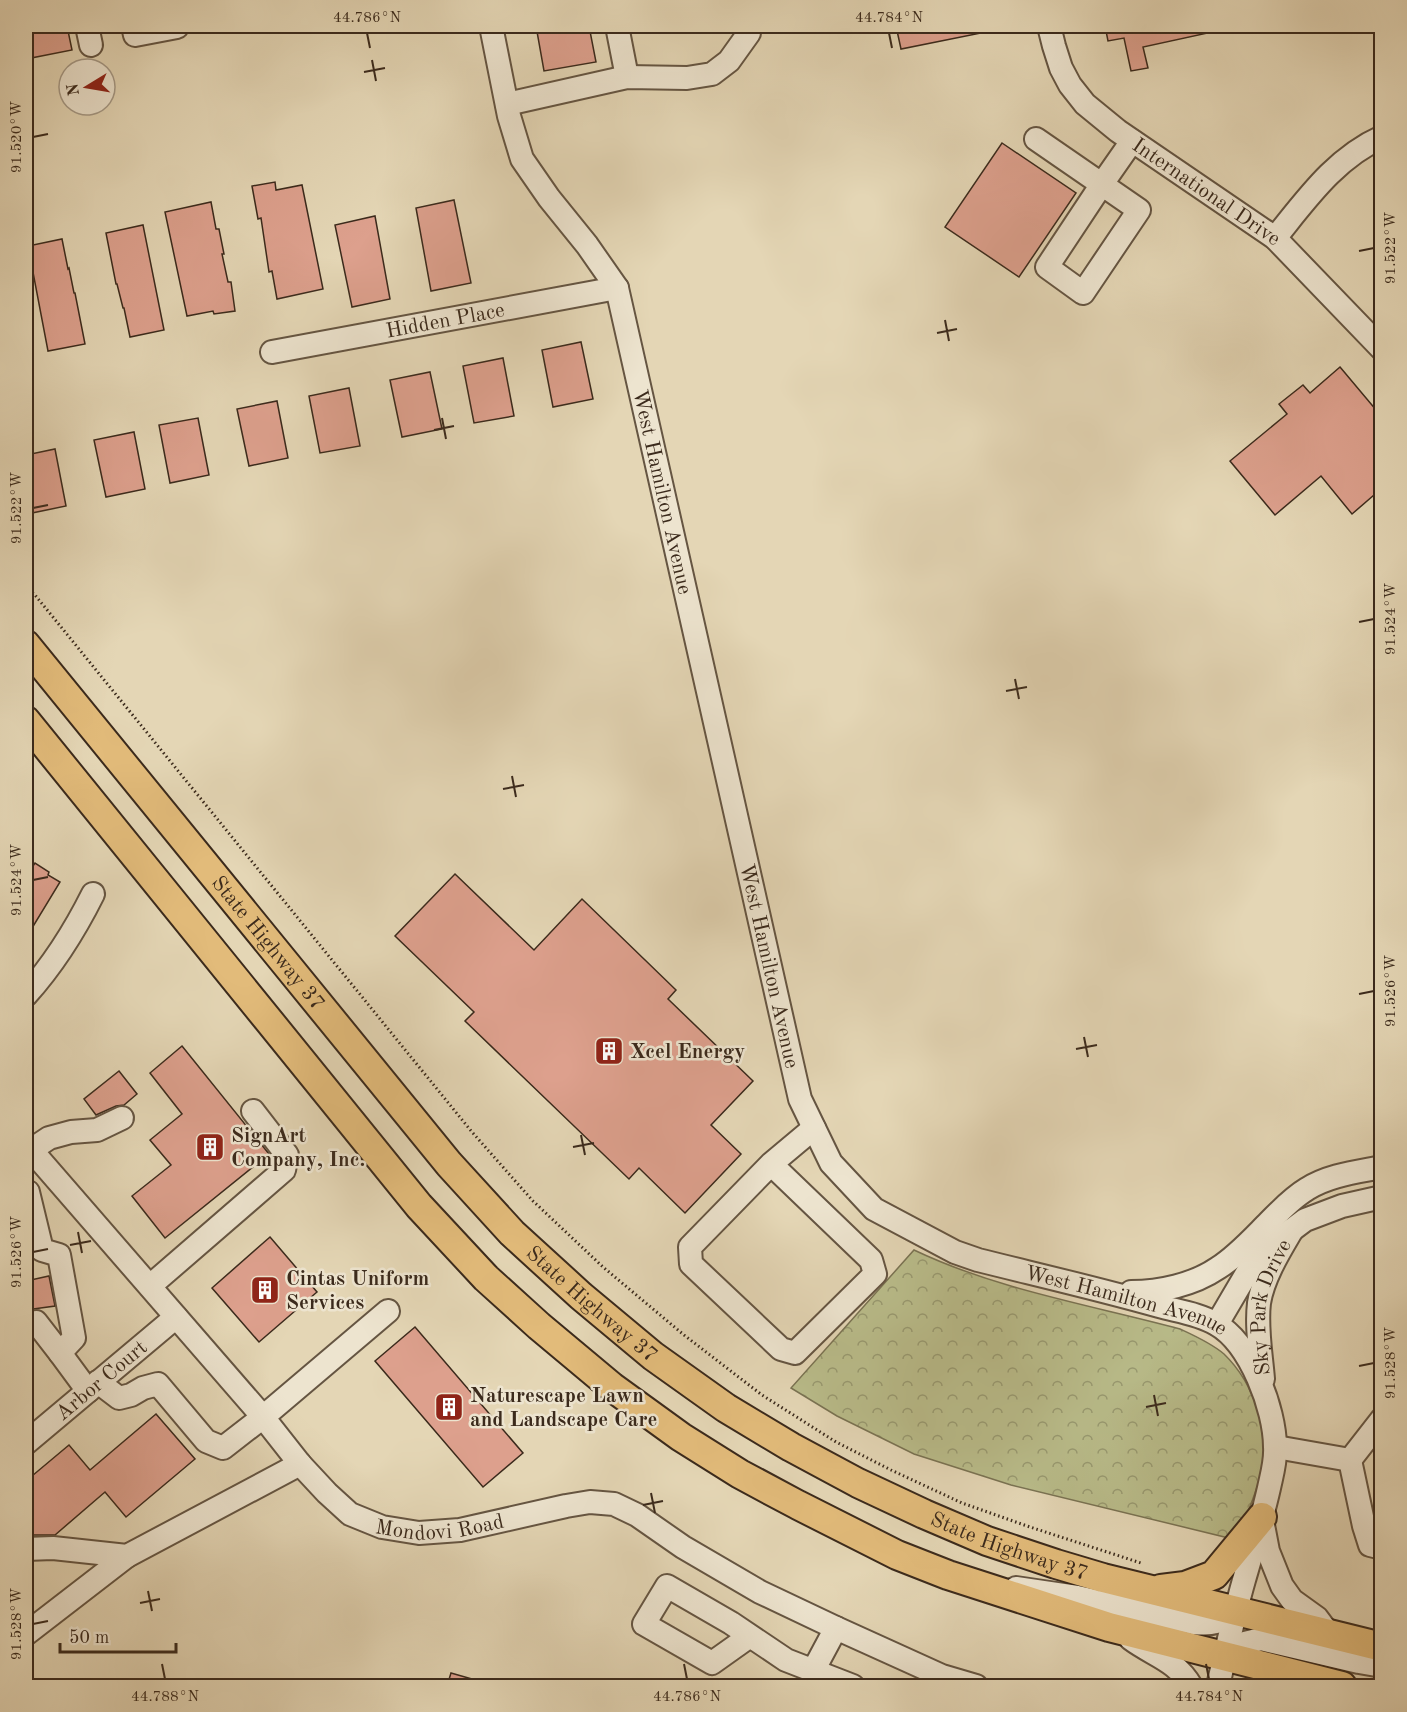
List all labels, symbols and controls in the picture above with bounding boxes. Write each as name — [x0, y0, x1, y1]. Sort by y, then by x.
text: 44.786°N — [333, 11, 401, 26]
text: 44.784°N — [855, 11, 923, 26]
north arrow — [57, 57, 117, 117]
text: N — [65, 81, 83, 97]
text: 91.520°W — [10, 101, 25, 173]
street label: International Drive — [1128, 135, 1284, 250]
text: 91.522°W — [1384, 212, 1399, 284]
street label: Hidden Place — [384, 300, 506, 343]
street label: West Hamilton Avenue — [628, 388, 695, 597]
text: 91.522°W — [10, 472, 25, 544]
text: 91.524°W — [1384, 583, 1399, 655]
text: 91.524°W — [10, 844, 25, 916]
street label: West Hamilton Avenue — [735, 862, 802, 1071]
street label: State Highway 37 — [207, 873, 328, 1014]
text: 91.526°W — [1384, 955, 1399, 1027]
building icon: Xcel Energy — [593, 1035, 625, 1067]
place label: Xcel Energy — [630, 1042, 745, 1063]
place label: SignArt Company, Inc. — [231, 1126, 365, 1171]
building icon: SignArt Company, Inc. — [194, 1131, 226, 1163]
text: 91.526°W — [10, 1216, 25, 1288]
street label: Sky Park Drive — [1249, 1236, 1296, 1376]
street label: State Highway 37 — [522, 1243, 661, 1367]
street label: West Hamilton Avenue — [1023, 1263, 1231, 1340]
place label: Cintas Uniform Services — [286, 1269, 430, 1314]
building icon: Cintas Uniform Services — [249, 1274, 281, 1306]
text: 91.528°W — [1384, 1327, 1399, 1399]
street label: Arbor Court — [52, 1337, 152, 1425]
place label: Naturescape Lawn and Landscape Care — [470, 1386, 658, 1431]
building icon: Naturescape Lawn and Landscape Care — [433, 1391, 465, 1423]
street label: State Highway 37 — [927, 1509, 1090, 1585]
street label: Mondovi Road — [374, 1511, 506, 1545]
text: 91.528°W — [10, 1588, 25, 1660]
scale bar — [60, 1616, 176, 1654]
text: 50 m — [69, 1629, 109, 1647]
text: 44.788°N — [131, 1690, 199, 1705]
text: 44.786°N — [653, 1690, 721, 1705]
text: 44.784°N — [1175, 1690, 1243, 1705]

